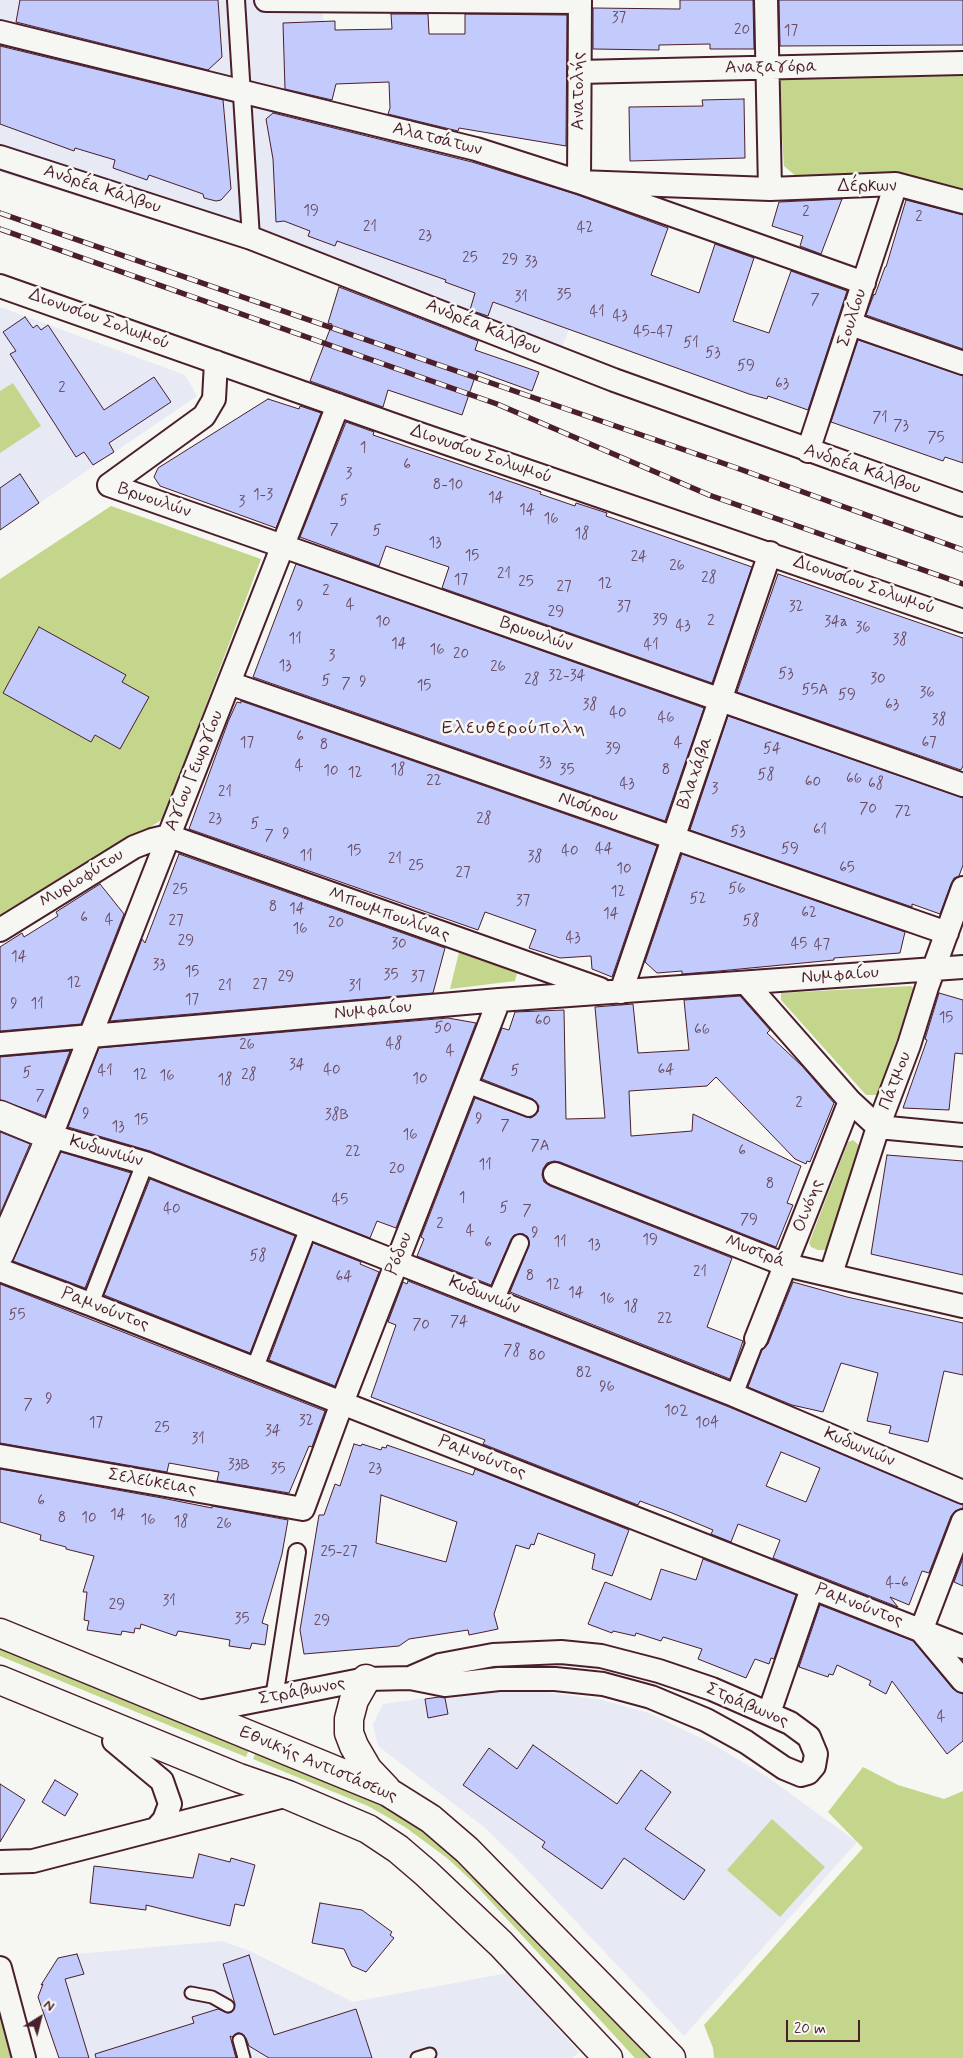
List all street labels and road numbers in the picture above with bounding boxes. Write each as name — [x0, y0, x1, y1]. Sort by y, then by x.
street label: Ανατολής — [568, 52, 590, 130]
street label: Αναξαγόρα — [725, 56, 817, 80]
street label: Αλατσάτων — [390, 118, 484, 162]
street label: Ανδρέα Κάλβου — [41, 161, 163, 219]
street label: Δέρκων — [837, 176, 897, 198]
street label: Διονυσίου Σολωμού — [26, 284, 172, 356]
street label: Σουλίου — [834, 286, 872, 350]
street label: Ανδρέα Κάλβου — [422, 295, 544, 361]
street label: Διονυσίου Σολωμού — [407, 421, 555, 489]
street label: Ανδρέα Κάλβου — [801, 440, 923, 500]
street label: Βρυουλών — [115, 478, 193, 524]
street label: Διονυσίου Σολωμού — [790, 552, 938, 620]
street label: Βρυουλών — [497, 612, 575, 658]
street label: Αγίου Γεωργίου — [161, 708, 229, 834]
street label: Βλαχάβα — [674, 734, 718, 812]
street label: Νισύρου — [555, 788, 621, 828]
street label: Μυριοφύτου — [36, 845, 128, 913]
street label: Μπουμπουλίνας — [325, 883, 453, 947]
street label: Νυμφαίου — [800, 963, 880, 989]
street label: Νυμφαίου — [333, 997, 413, 1025]
street label: Πάτμου — [875, 1049, 917, 1113]
street label: Κυδωνιών — [67, 1131, 145, 1173]
street label: Οινόης — [789, 1176, 829, 1236]
street label: Ρόδου — [382, 1229, 418, 1279]
street label: Μυστρά — [722, 1231, 788, 1273]
street label: Κυδωνιών — [445, 1272, 523, 1320]
street label: Ραμνούντος — [58, 1283, 152, 1337]
street label: Κυδωνιών — [820, 1423, 898, 1473]
street label: Ραμνούντος — [435, 1431, 529, 1485]
street label: Σελεύκειας — [106, 1465, 198, 1501]
street label: Ραμνούντος — [812, 1579, 906, 1633]
street label: Στράβωνος — [257, 1673, 347, 1711]
street label: Στράβωνος — [702, 1679, 792, 1733]
street label: Εθνικής Αντιστάσεως — [236, 1722, 400, 1808]

